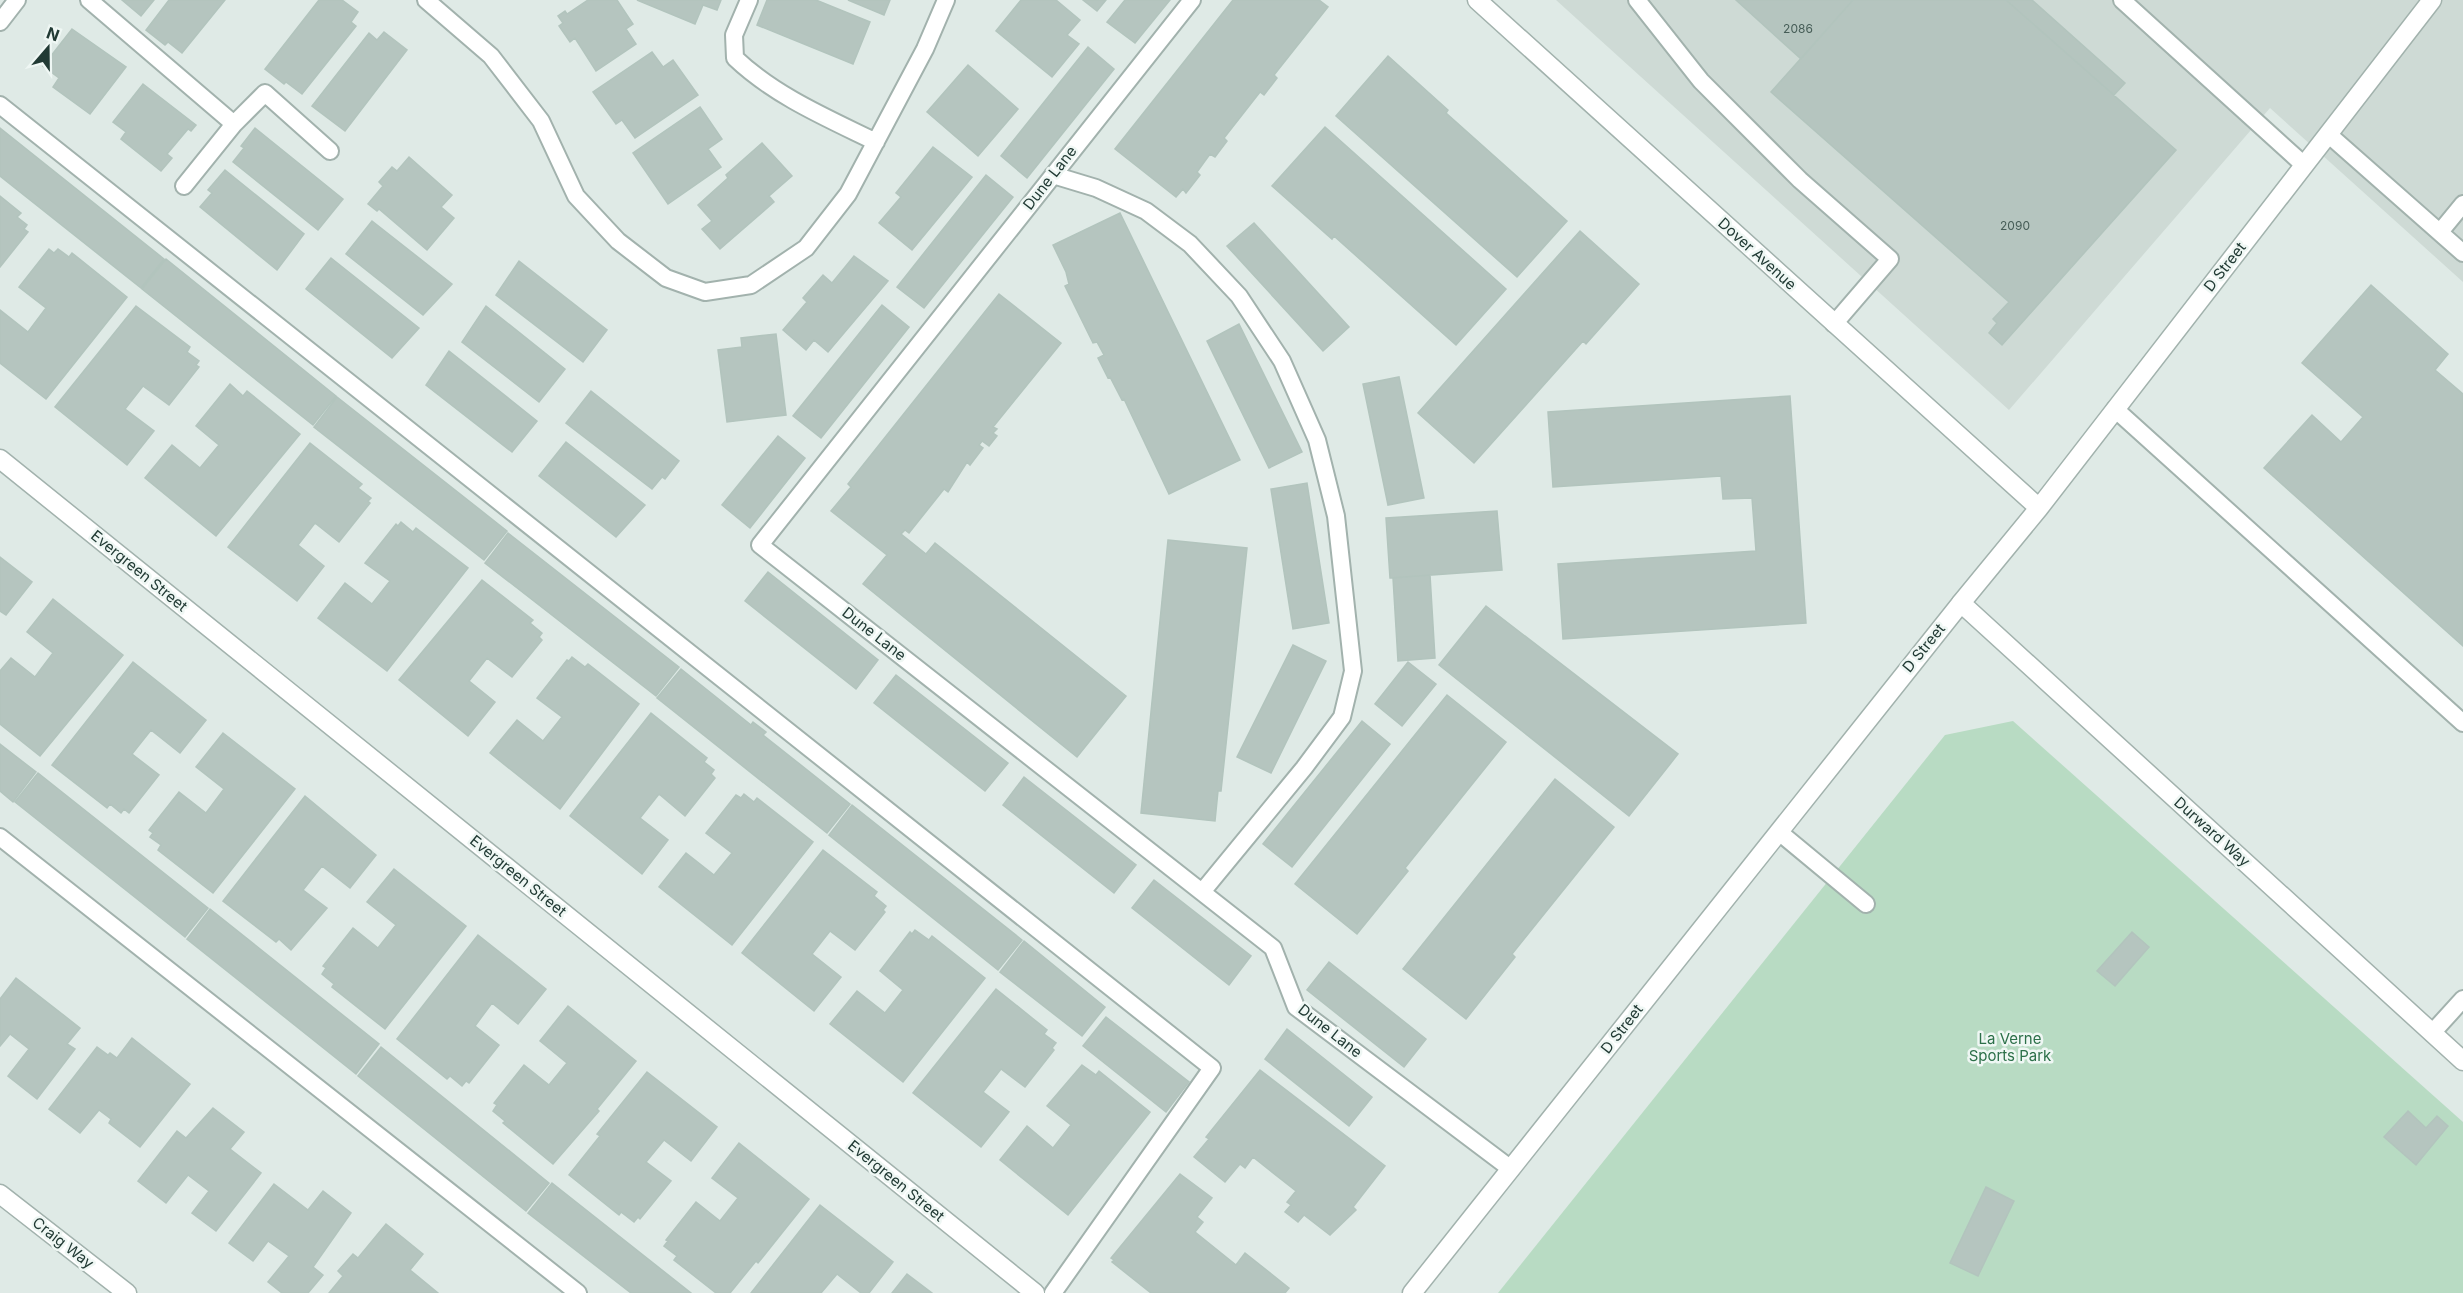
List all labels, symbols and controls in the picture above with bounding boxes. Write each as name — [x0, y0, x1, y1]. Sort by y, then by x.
north arrow — [18, 18, 78, 78]
house number: 2086 — [1783, 21, 1813, 36]
text: N — [44, 22, 62, 45]
street label: Dune Lane — [1019, 142, 1081, 214]
street label: Dover Avenue — [1714, 213, 1800, 294]
house number: 2090 — [2000, 218, 2030, 233]
street label: D Street — [2199, 238, 2250, 295]
street label: Evergreen Street — [87, 526, 192, 615]
street label: Dune Lane — [838, 603, 910, 665]
street label: D Street — [1898, 619, 1949, 676]
street label: Durward Way — [2170, 793, 2255, 871]
street label: Evergreen Street — [466, 831, 571, 920]
street label: Dune Lane — [1294, 1000, 1366, 1062]
street label: D Street — [1596, 1000, 1647, 1057]
park label: La Verne Sports Park — [1969, 1029, 2052, 1065]
street label: Evergreen Street — [844, 1136, 949, 1225]
street label: Craig Way — [29, 1213, 98, 1273]

